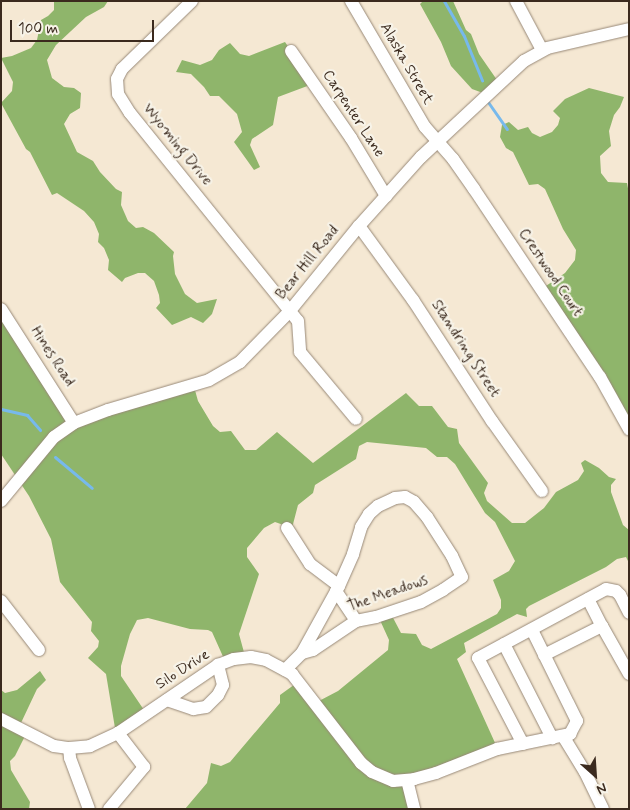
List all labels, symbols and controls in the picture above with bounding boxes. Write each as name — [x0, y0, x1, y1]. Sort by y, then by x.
scale bar — [12, 10, 156, 42]
text: 100 m — [18, 19, 58, 39]
street label: Alaska Street — [375, 20, 437, 108]
street label: Carpenter Lane — [318, 67, 388, 161]
street label: Wyoming Drive — [139, 101, 215, 189]
street label: Bear Hill Road — [273, 223, 343, 303]
street label: Crestwood Court — [514, 225, 586, 321]
street label: Standring Street — [426, 296, 504, 402]
street label: Hines Road — [26, 323, 78, 391]
street label: The Meadows — [344, 571, 432, 617]
street label: Silo Drive — [154, 647, 212, 693]
north arrow — [570, 750, 620, 800]
text: N — [593, 778, 610, 799]

